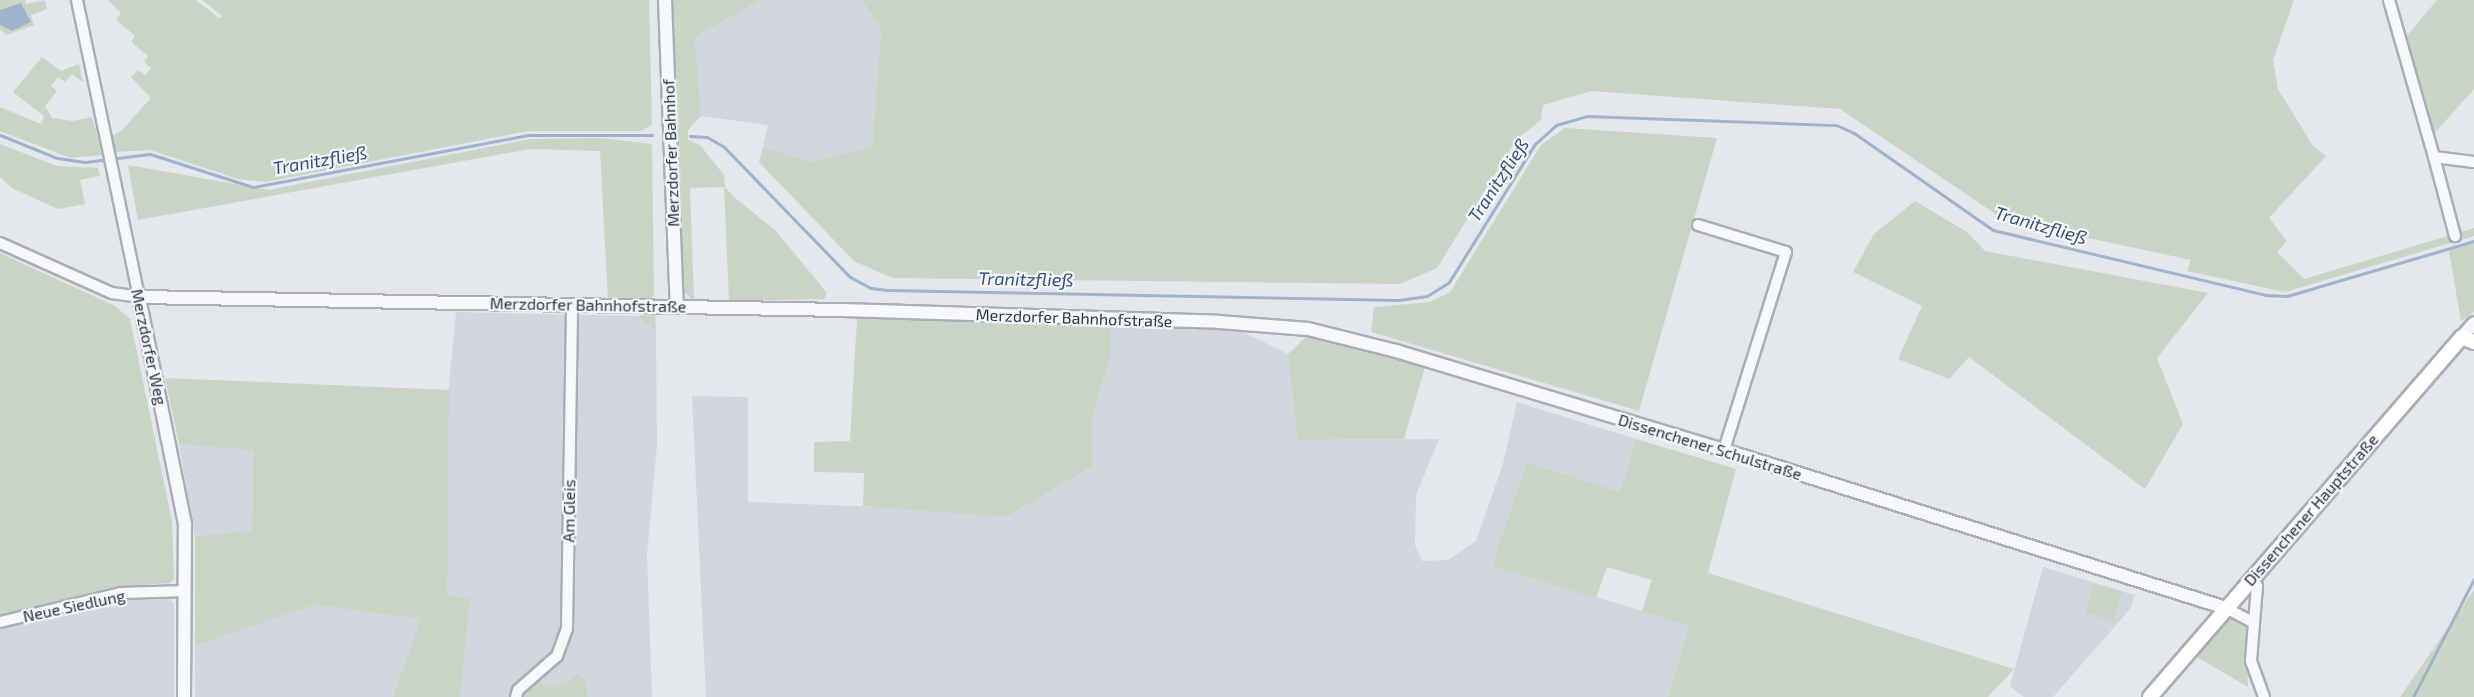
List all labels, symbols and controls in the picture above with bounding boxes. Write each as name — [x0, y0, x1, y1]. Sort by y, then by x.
street label: Merzdorfer Bahnhof — [659, 79, 683, 227]
water label: Tranitzfließ — [1463, 134, 1533, 226]
water label: Tranitzfließ — [271, 141, 369, 179]
water label: Tranitzfließ — [1992, 202, 2090, 248]
water label: Tranitzfließ — [978, 267, 1074, 291]
street label: Merzdorfer Weg — [127, 287, 171, 407]
street label: Merzdorfer Bahnhofstraße — [489, 294, 687, 316]
street label: Merzdorfer Bahnhofstraße — [975, 305, 1173, 331]
street label: Dissenchener Schulstraße — [1616, 410, 1804, 484]
street label: Dissenchener Hauptstraße — [2240, 430, 2382, 590]
street label: Am Gleis — [559, 479, 579, 543]
street label: Neue Siedlung — [21, 586, 127, 626]

